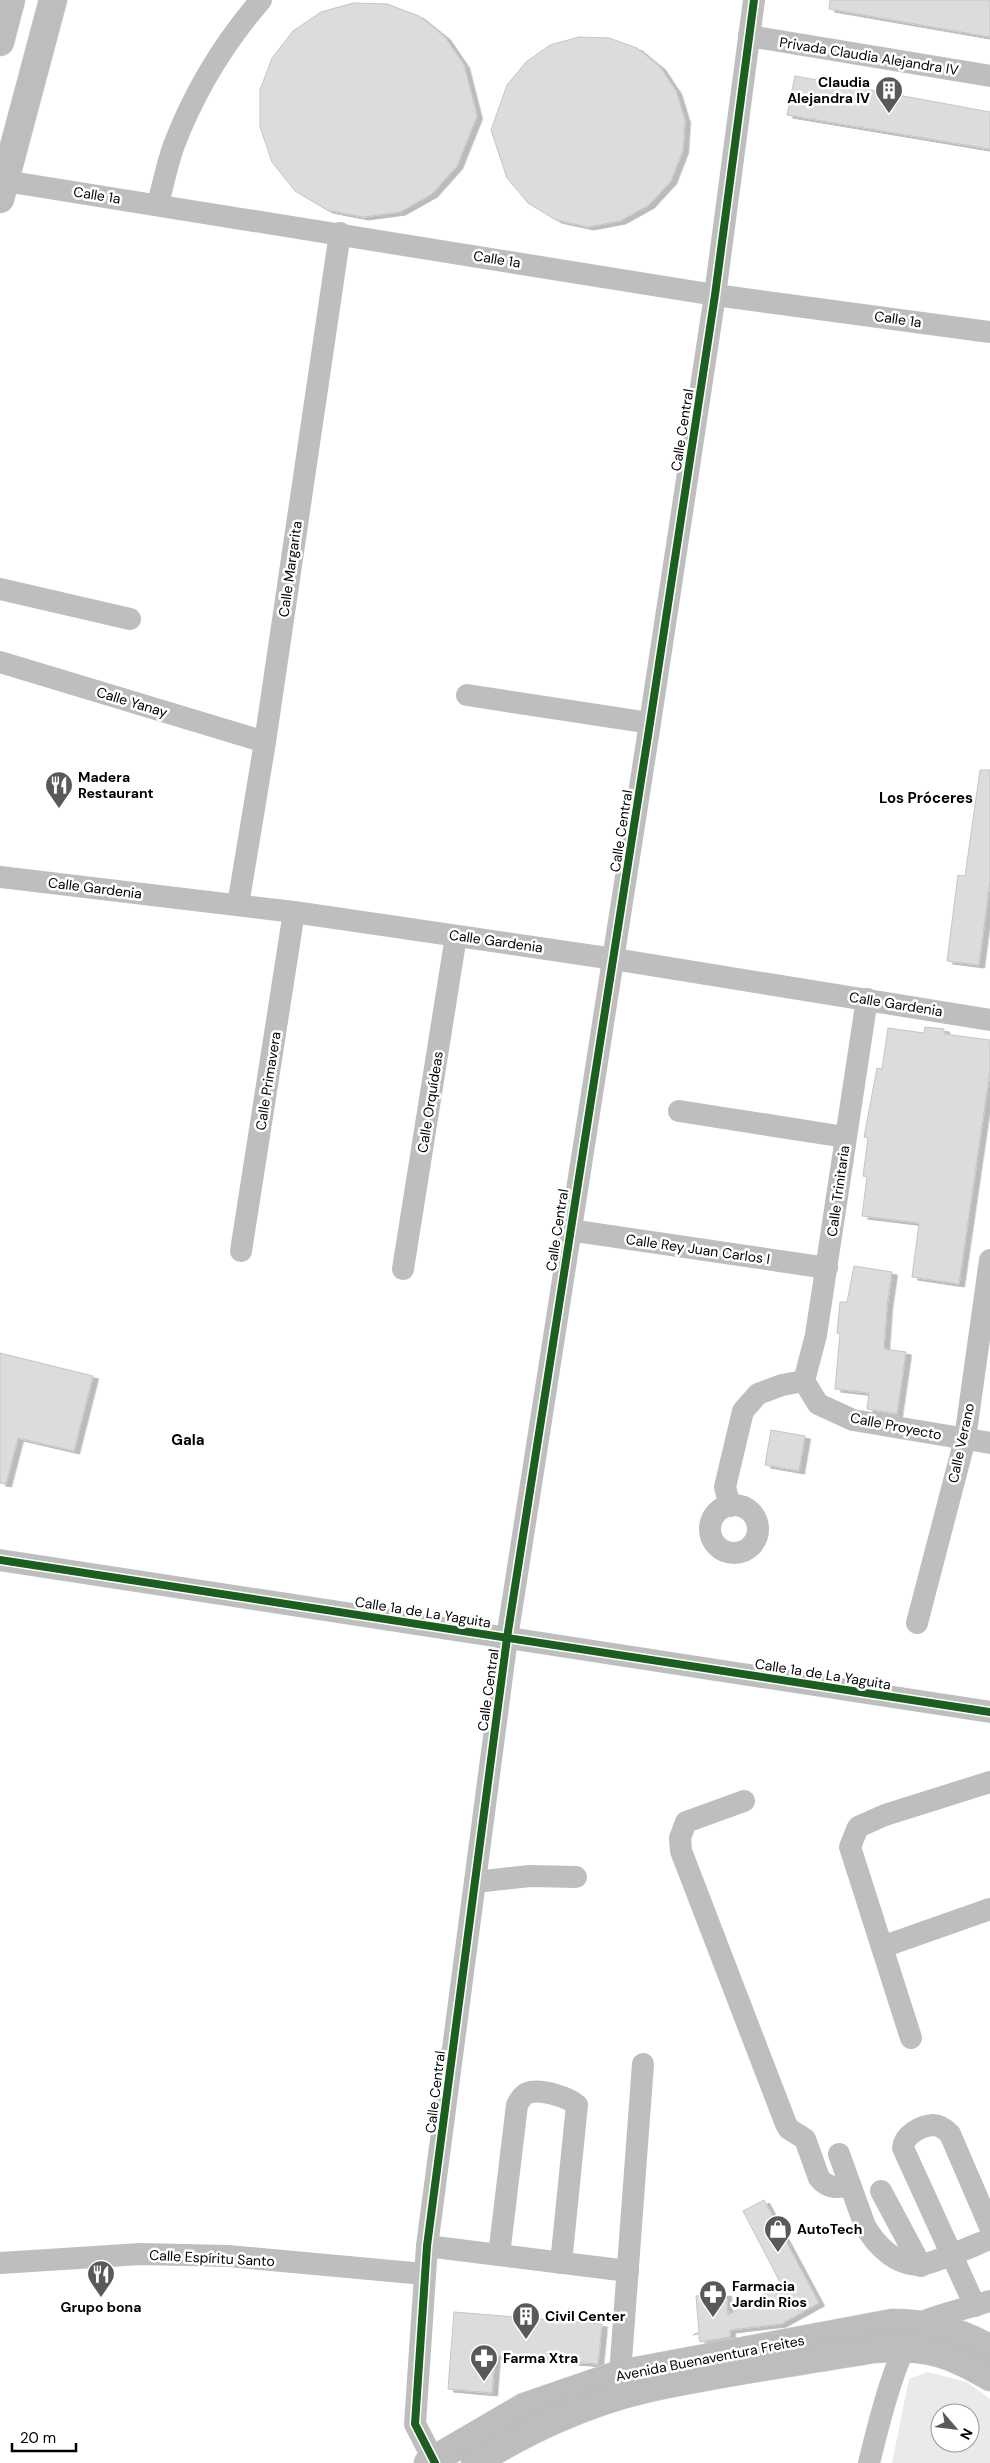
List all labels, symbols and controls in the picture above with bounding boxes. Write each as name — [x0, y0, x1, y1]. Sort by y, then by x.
street label: Privada Claudia Alejandra IV — [778, 33, 960, 79]
place label: Claudia Alejandra IV — [787, 73, 870, 107]
building icon: Claudia Alejandra IV — [874, 75, 904, 114]
street label: Calle 1a — [72, 182, 122, 208]
street label: Calle 1a — [472, 246, 522, 272]
street label: Calle 1a — [873, 307, 923, 331]
street label: Calle Central — [667, 388, 697, 472]
street label: Calle Margarita — [274, 520, 306, 618]
street label: Calle Yanay — [94, 683, 170, 721]
place label: Madera Restaurant — [78, 768, 154, 802]
restaurant icon: Madera Restaurant — [44, 770, 74, 809]
district label: Los Próceres — [879, 788, 973, 808]
street label: Calle Central — [606, 789, 636, 873]
street label: Calle Gardenia — [47, 873, 143, 903]
street label: Calle Gardenia — [448, 926, 544, 956]
street label: Calle Gardenia — [848, 988, 944, 1020]
street label: Calle Primavera — [251, 1030, 285, 1132]
street label: Calle Orquídeas — [413, 1050, 447, 1154]
street label: Calle Trinitaria — [823, 1144, 853, 1238]
street label: Calle Central — [542, 1188, 572, 1272]
street label: Calle Rey Juan Carlos I — [625, 1230, 771, 1268]
street label: Calle Verano — [944, 1401, 978, 1485]
street label: Calle Proyecto — [849, 1408, 943, 1444]
district label: Gala — [171, 1430, 205, 1450]
street label: Calle 1a de La Yaguita — [354, 1592, 492, 1632]
street label: Calle Central — [473, 1648, 503, 1732]
street label: Calle 1a de La Yaguita — [754, 1654, 892, 1694]
street label: Calle Central — [421, 2050, 449, 2134]
shop icon: AutoTech — [763, 2214, 793, 2253]
place label: AutoTech — [797, 2220, 863, 2238]
street label: Calle Espíritu Santo — [149, 2246, 275, 2270]
restaurant icon: Grupo bona — [86, 2259, 116, 2298]
place label: Farmacia Jardin Rios — [732, 2277, 807, 2311]
pharmacy icon: Farmacia Jardin Rios — [698, 2279, 728, 2318]
place label: Grupo bona — [61, 2298, 141, 2316]
building icon: Civil Center — [511, 2301, 541, 2340]
place label: Civil Center — [545, 2307, 626, 2325]
street label: Avenida Buenaventura Freites — [614, 2331, 806, 2385]
pharmacy icon: Farma Xtra — [469, 2343, 499, 2382]
place label: Farma Xtra — [503, 2349, 578, 2367]
north arrow — [930, 2403, 980, 2453]
scale bar — [12, 2420, 76, 2452]
text: N — [956, 2425, 977, 2443]
text: 20 m — [20, 2428, 56, 2448]

